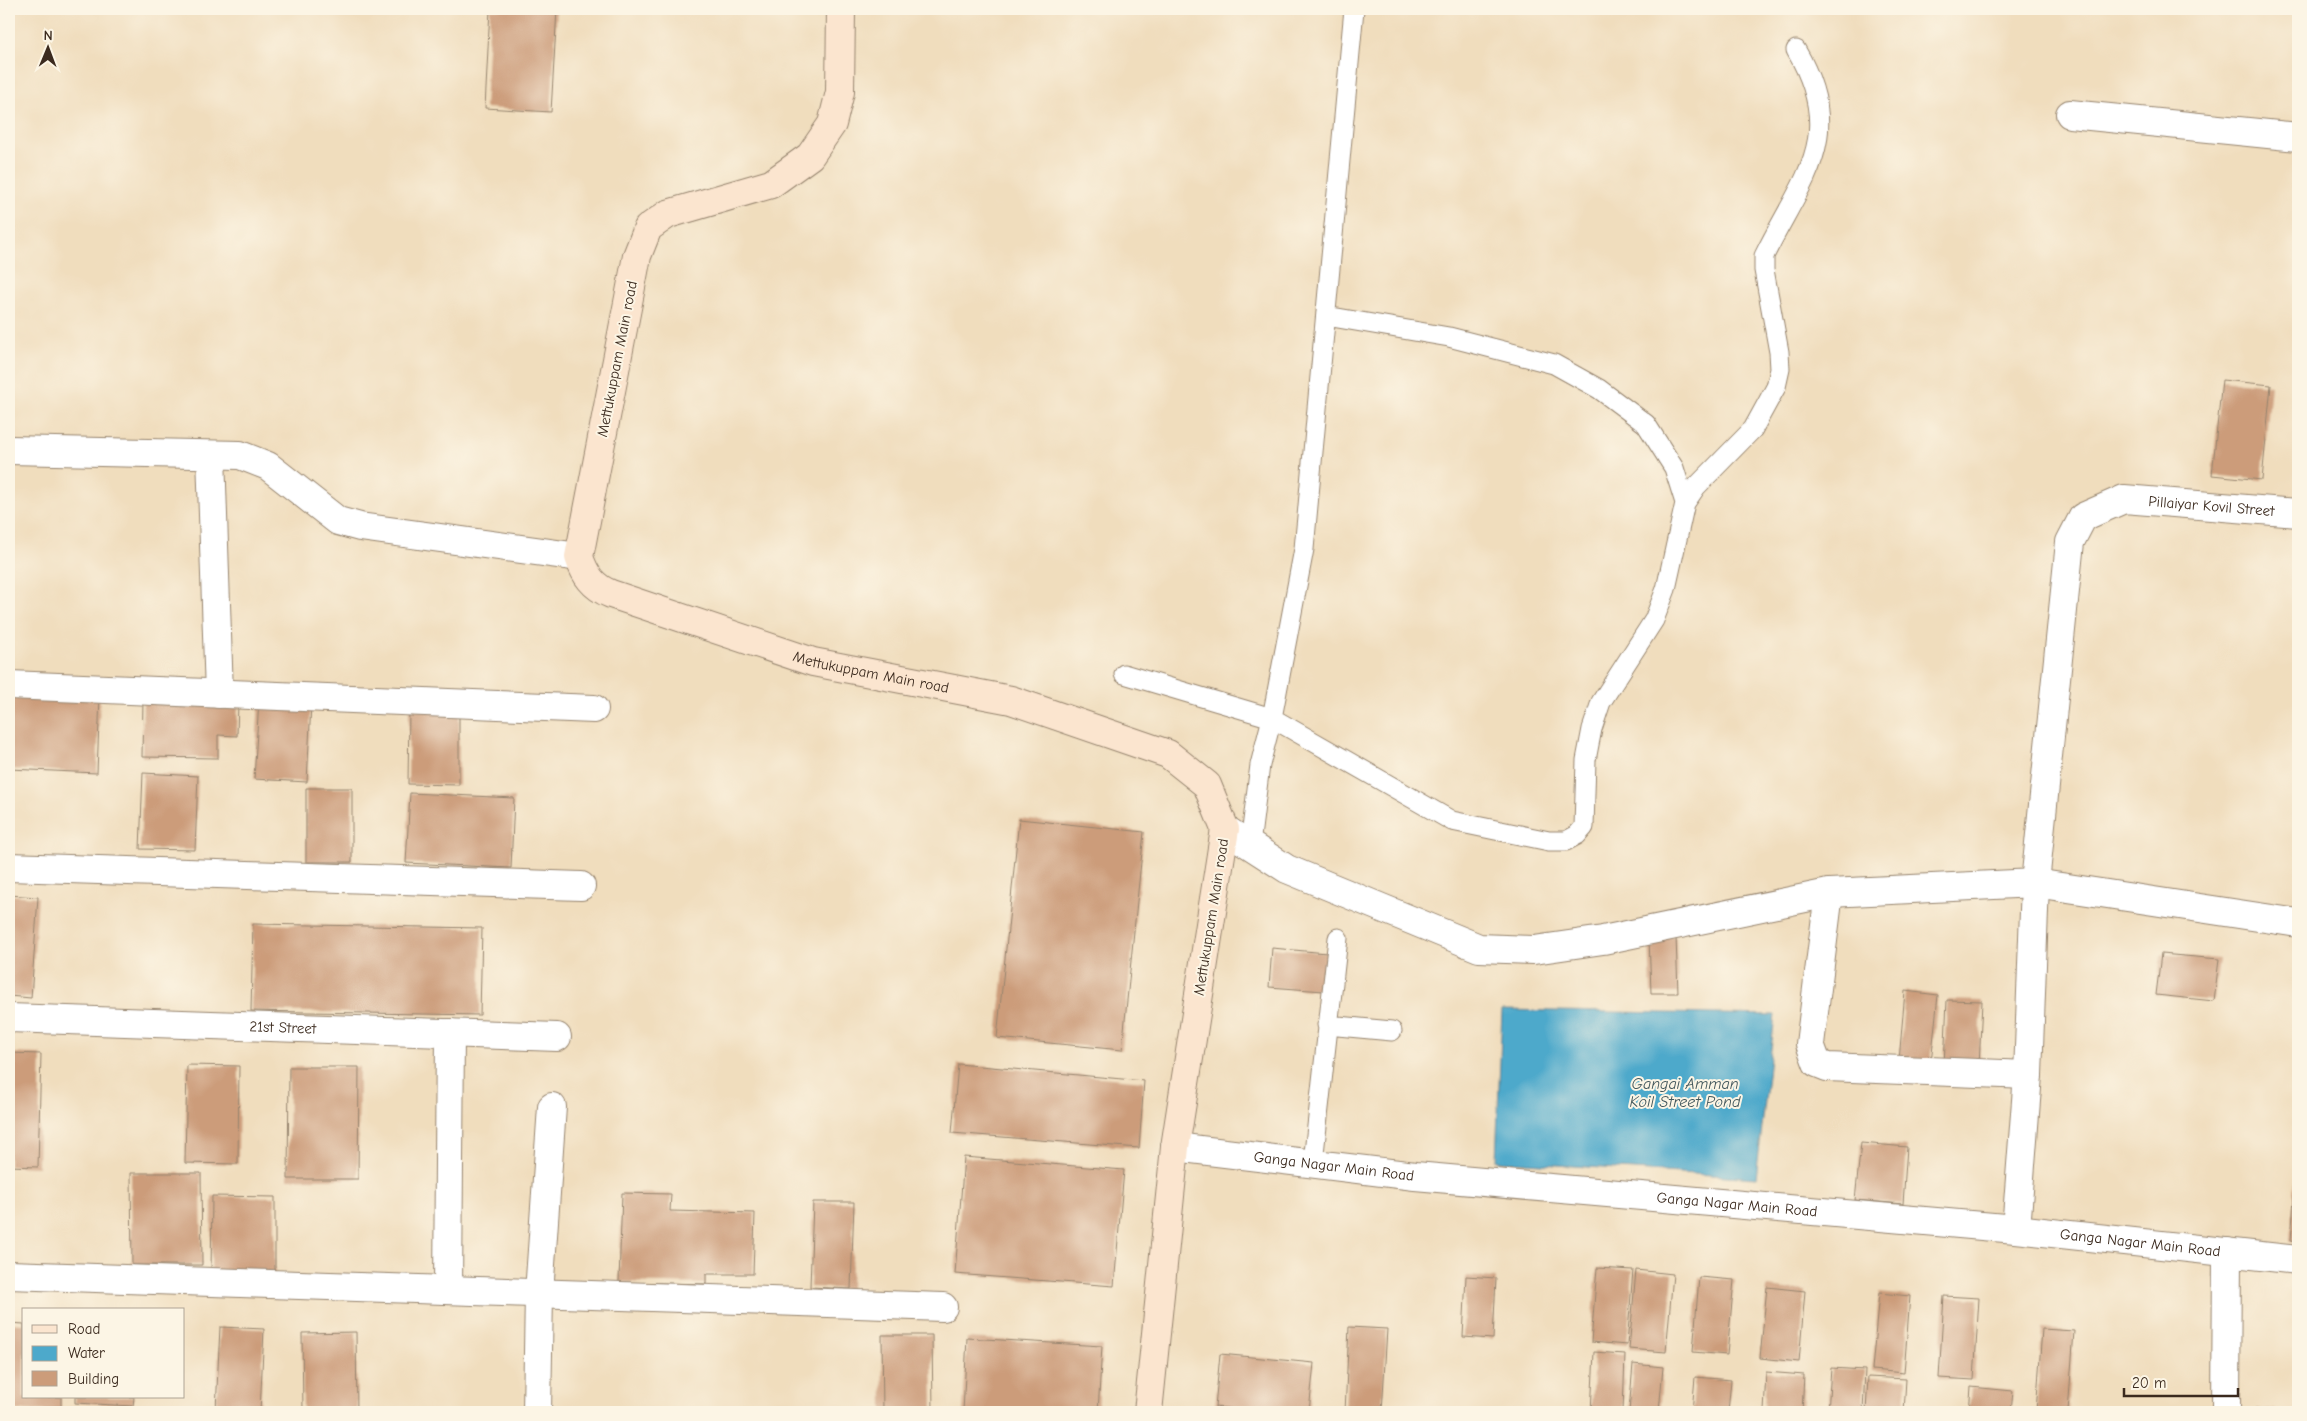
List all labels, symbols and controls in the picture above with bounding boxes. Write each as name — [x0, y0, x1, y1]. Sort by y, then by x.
north arrow — [22, 22, 72, 72]
text: N — [44, 27, 53, 44]
street label: Mettukuppam Main road — [593, 279, 641, 439]
street label: Pillaiyar Kovil Street — [2148, 492, 2276, 520]
street label: Mettukuppam Main road — [791, 647, 951, 697]
street label: Mettukuppam Main road — [1190, 837, 1232, 997]
street label: 21st Street — [249, 1017, 317, 1038]
water label: Gangai Amman Koil Street Pond — [1630, 1075, 1741, 1111]
street label: Ganga Nagar Main Road — [1253, 1148, 1415, 1185]
street label: Ganga Nagar Main Road — [1656, 1188, 1818, 1220]
street label: Ganga Nagar Main Road — [2059, 1225, 2221, 1260]
legend — [22, 1308, 185, 1398]
text: Road — [68, 1320, 100, 1338]
text: Water — [68, 1344, 105, 1362]
scale bar — [2124, 1366, 2238, 1398]
text: Building — [68, 1370, 119, 1388]
text: 20 m — [2132, 1374, 2166, 1392]

